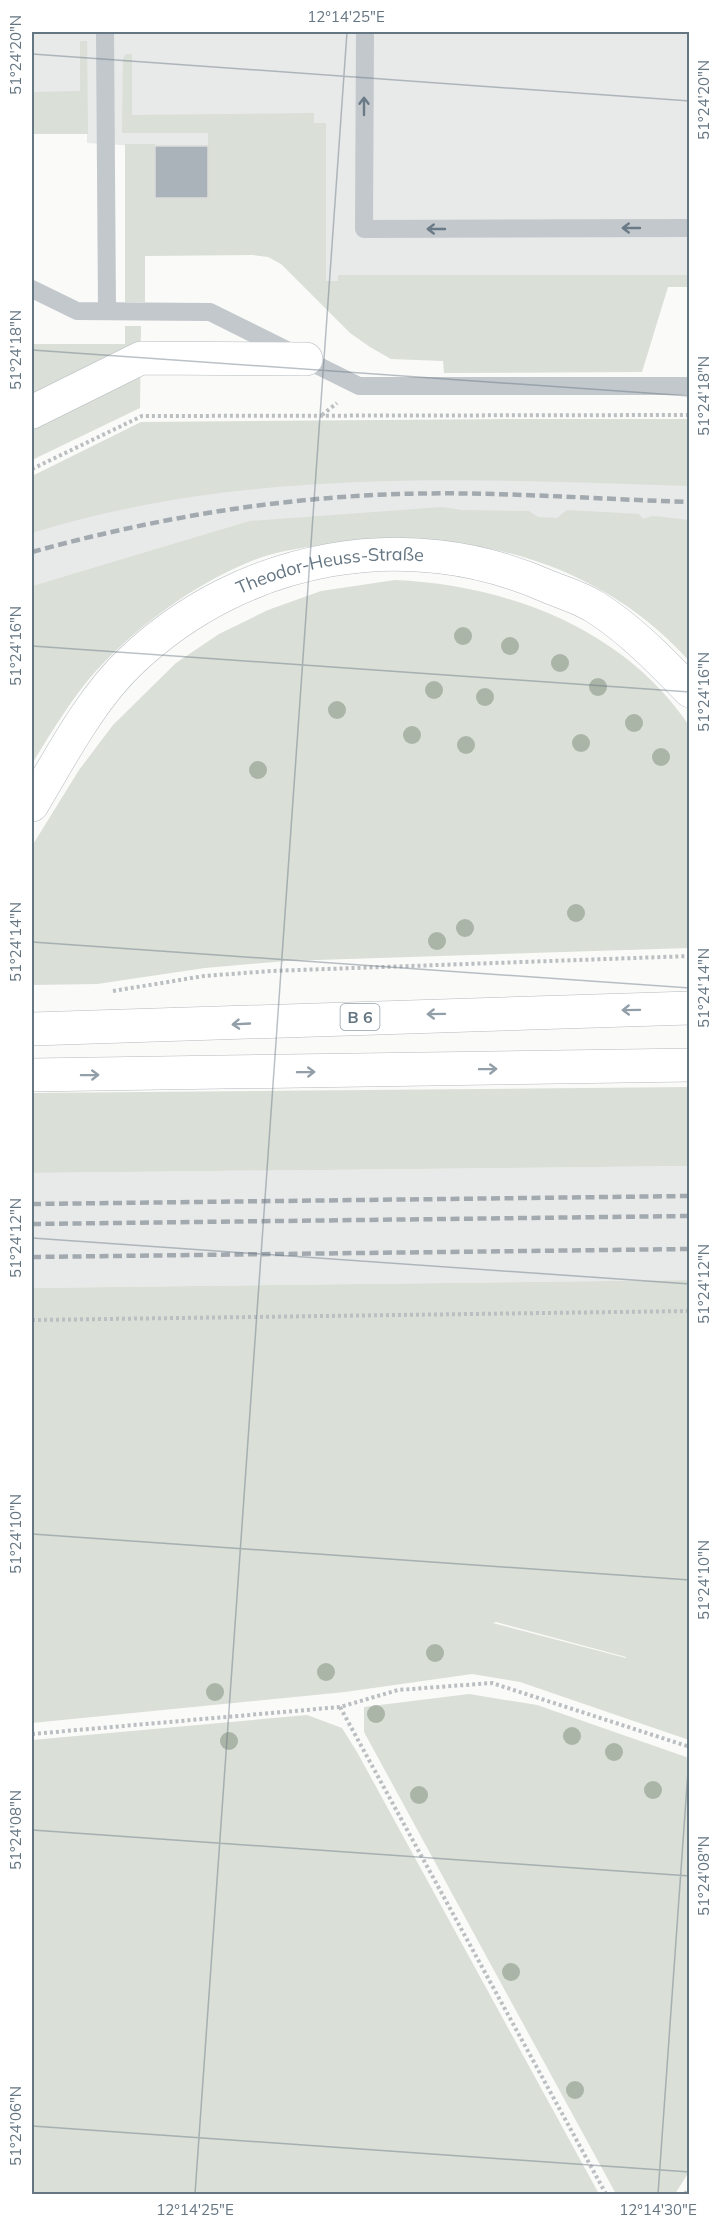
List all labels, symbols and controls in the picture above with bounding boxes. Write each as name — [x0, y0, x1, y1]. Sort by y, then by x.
text: 12°14'25"E — [307, 7, 385, 26]
text: 51°24'20"N — [6, 15, 25, 95]
text: 51°24'20"N — [694, 60, 713, 140]
one-way arrow — [358, 96, 370, 116]
one-way arrow — [622, 222, 642, 234]
one-way arrow — [427, 223, 447, 235]
text: 51°24'18"N — [6, 310, 25, 390]
text: 51°24'18"N — [694, 356, 713, 436]
street label: Theodor-Heuss-Straße — [232, 542, 425, 599]
text: 51°24'16"N — [6, 606, 25, 686]
text: 51°24'16"N — [694, 652, 713, 732]
text: 51°24'14"N — [6, 902, 25, 982]
text: 51°24'14"N — [694, 948, 713, 1028]
road number: B 6 — [340, 1004, 380, 1030]
one-way arrow — [622, 1004, 642, 1015]
one-way arrow — [427, 1009, 447, 1020]
one-way arrow — [232, 1018, 252, 1029]
one-way arrow — [477, 1063, 497, 1075]
one-way arrow — [295, 1066, 315, 1078]
one-way arrow — [79, 1069, 99, 1081]
text: 51°24'12"N — [6, 1198, 25, 1278]
text: 51°24'12"N — [694, 1244, 713, 1324]
text: 51°24'10"N — [6, 1494, 25, 1574]
text: 51°24'10"N — [694, 1540, 713, 1620]
text: 51°24'08"N — [6, 1790, 25, 1870]
text: 51°24'08"N — [694, 1836, 713, 1916]
text: 51°24'06"N — [6, 2086, 25, 2166]
text: 12°14'25"E — [156, 2200, 234, 2219]
text: 12°14'30"E — [619, 2200, 697, 2219]

